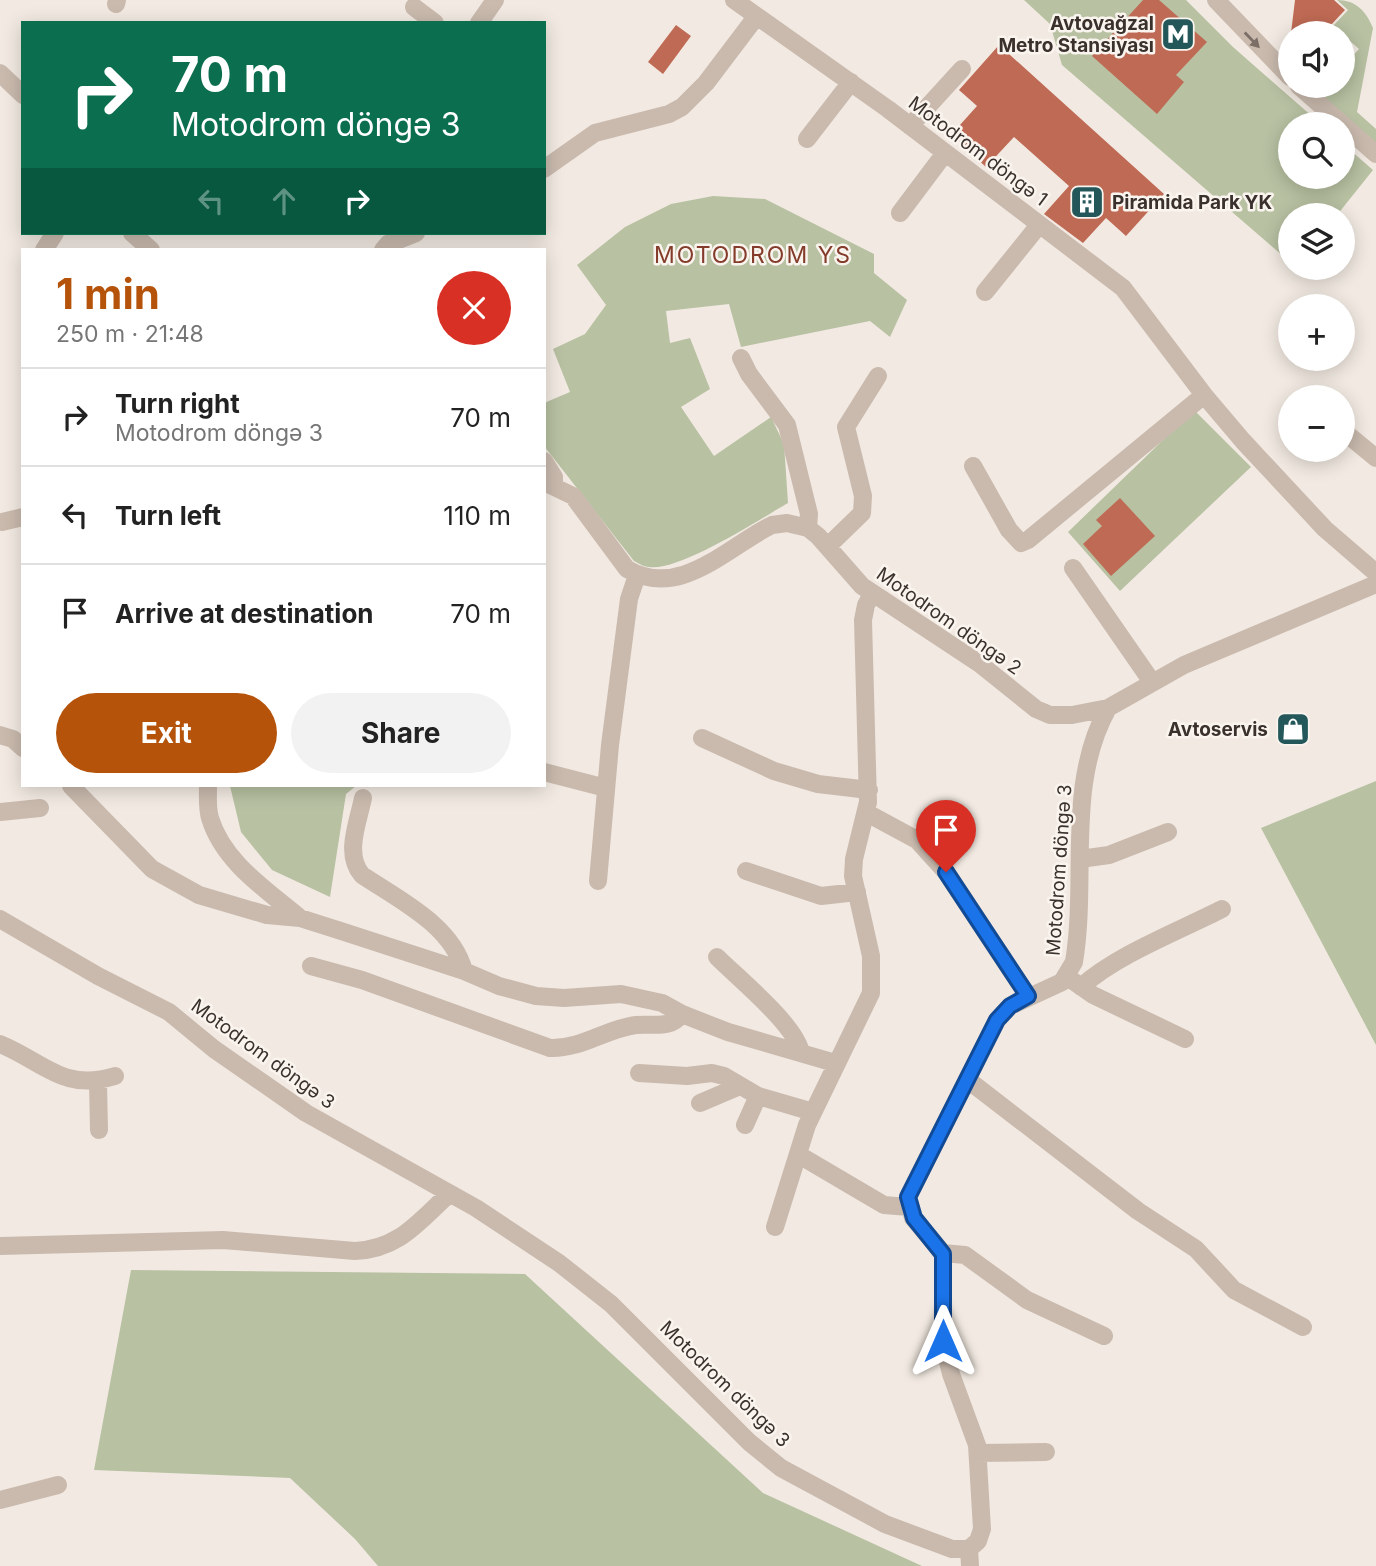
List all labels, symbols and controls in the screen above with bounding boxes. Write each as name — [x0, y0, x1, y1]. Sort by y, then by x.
place label: Avtovağzal Metro Stansiyası — [998, 12, 1154, 57]
metro station icon: Avtovağzal Metro Stansiyası — [1159, 15, 1197, 53]
map controls — [1278, 21, 1355, 462]
button: sound — [1278, 21, 1355, 98]
one-way arrow — [1244, 31, 1261, 48]
text: 70 m — [171, 45, 288, 104]
icon: right — [56, 49, 147, 140]
street label: Motodrom döngə 1 — [904, 91, 1052, 211]
text: Motodrom döngə 3 — [171, 105, 461, 144]
button: search — [1278, 112, 1355, 189]
icon: left — [192, 182, 230, 220]
icon: ahead — [265, 182, 303, 220]
icon: right — [338, 182, 376, 220]
building icon: Piramida Park YK — [1068, 183, 1106, 221]
place label: Piramida Park YK — [1112, 191, 1273, 214]
button: layers — [1278, 203, 1355, 280]
district label: MOTODROM YS — [654, 241, 852, 269]
text: 1 min — [56, 268, 160, 319]
button: close — [437, 271, 511, 345]
button: + — [1278, 294, 1355, 371]
text: 250 m · 21:48 — [56, 320, 204, 348]
button: − — [1278, 385, 1355, 462]
text: Turn right — [115, 388, 240, 419]
icon: right — [56, 398, 94, 436]
text: 70 m — [450, 402, 511, 433]
text: Motodrom döngə 3 — [115, 419, 323, 447]
icon: left — [56, 496, 94, 534]
text: Turn left — [115, 500, 221, 531]
text: 110 m — [443, 500, 511, 531]
street label: Motodrom döngə 2 — [872, 562, 1026, 680]
icon: arrive — [56, 594, 94, 632]
text: Arrive at destination — [115, 598, 374, 629]
text: 70 m — [450, 598, 511, 629]
button: Exit — [56, 693, 277, 773]
button: Share — [291, 693, 511, 773]
shop icon: Avtoservis — [1274, 710, 1312, 748]
place label: Avtoservis — [1168, 718, 1268, 741]
street label: Motodrom döngə 3 — [1042, 783, 1076, 957]
pin — [916, 800, 976, 872]
icon: arrive — [927, 811, 965, 849]
street label: Motodrom döngə 3 — [187, 994, 339, 1114]
position arrow — [906, 1304, 980, 1378]
street label: Motodrom döngə 3 — [655, 1316, 795, 1452]

